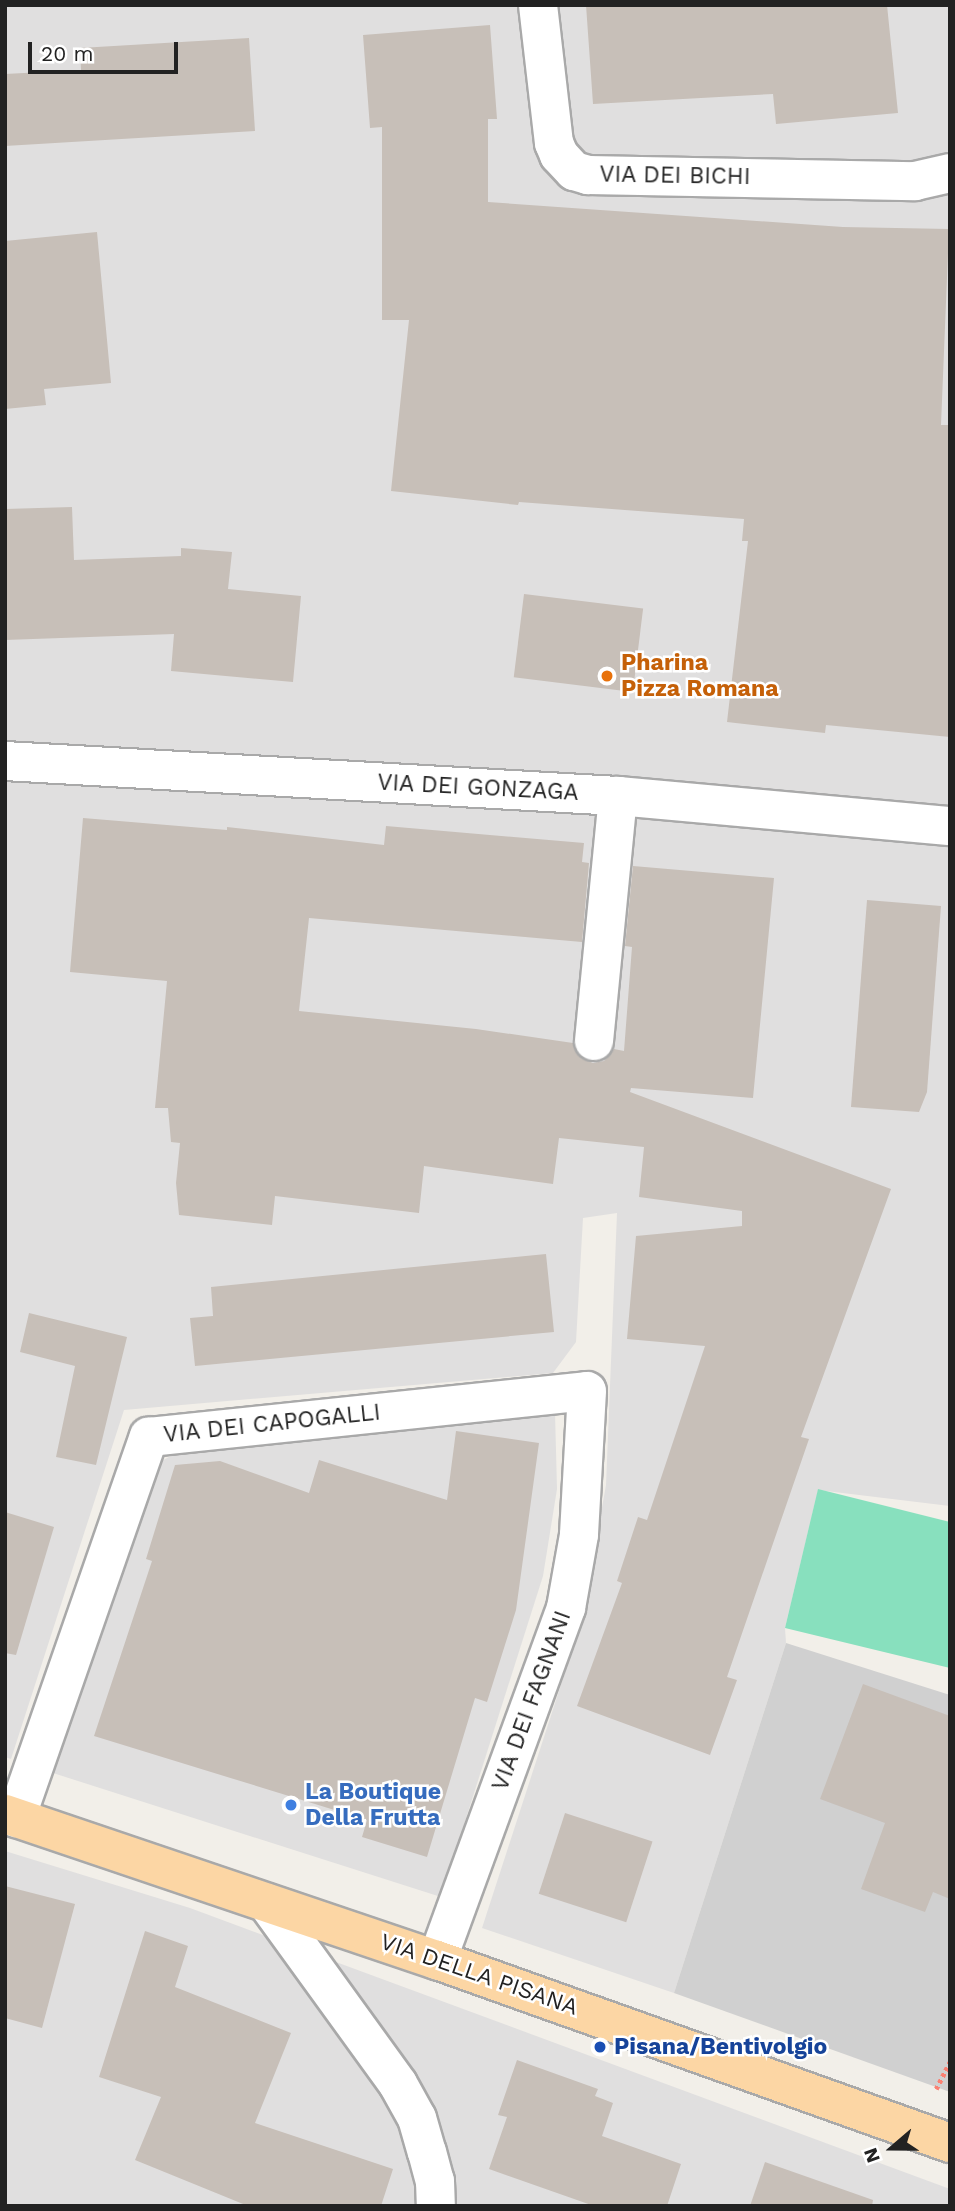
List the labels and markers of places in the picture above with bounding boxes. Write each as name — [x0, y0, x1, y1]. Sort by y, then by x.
place label: Pharina Pizza Romana — [621, 649, 779, 703]
marker: Pharina Pizza Romana — [599, 668, 615, 684]
place label: La Boutique Della Frutta — [305, 1778, 441, 1832]
marker: La Boutique Della Frutta — [283, 1797, 299, 1813]
place label: Pisana/Bentivolgio — [614, 2033, 827, 2061]
marker: Pisana/Bentivolgio — [592, 2039, 608, 2055]

